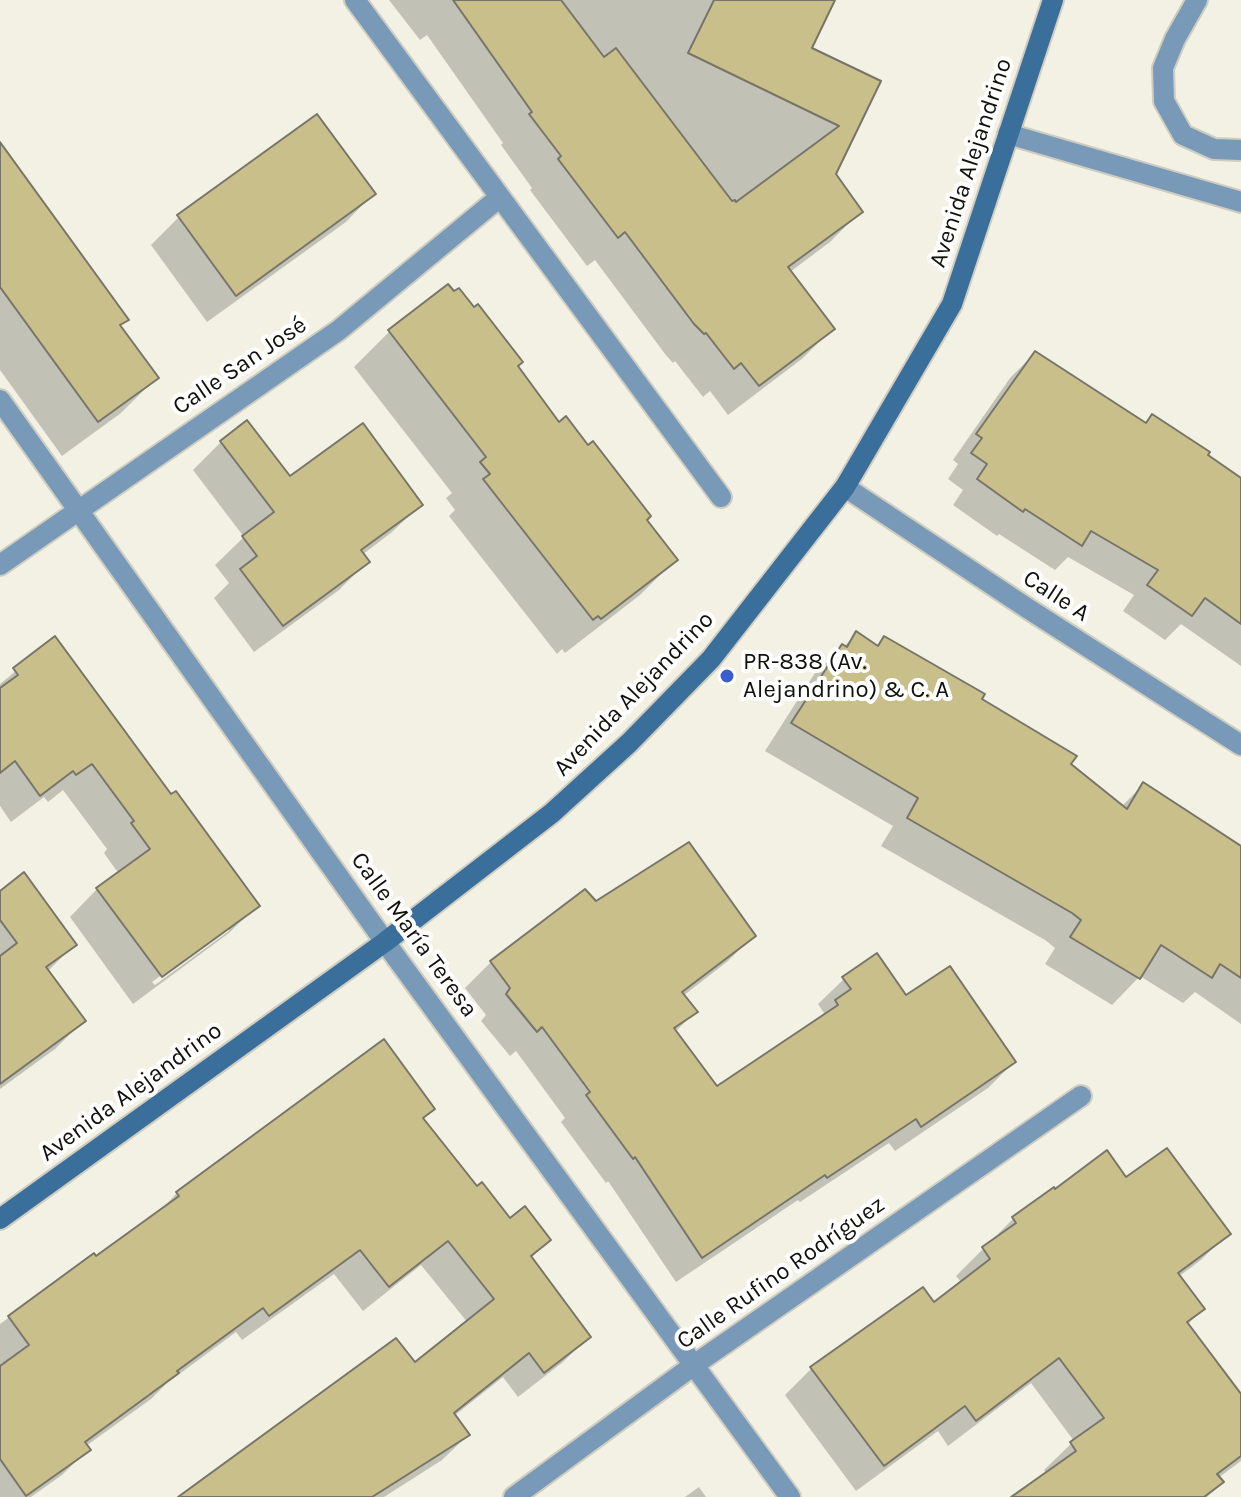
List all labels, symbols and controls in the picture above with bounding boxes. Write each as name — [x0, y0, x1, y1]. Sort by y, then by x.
street label: Avenida Alejandrino — [924, 55, 1018, 271]
street label: Calle San José — [168, 311, 312, 421]
street label: Calle A — [1017, 564, 1095, 628]
street label: Avenida Alejandrino — [548, 606, 720, 782]
place label: PR-838 (Av. Alejandrino) & C. A — [743, 648, 949, 704]
marker: PR-838 (Av. Alejandrino) & C. A — [718, 667, 736, 685]
street label: Calle María Teresa — [344, 847, 484, 1023]
street label: Avenida Alejandrino — [34, 1016, 228, 1168]
street label: Calle Rufino Rodríguez — [672, 1190, 890, 1356]

